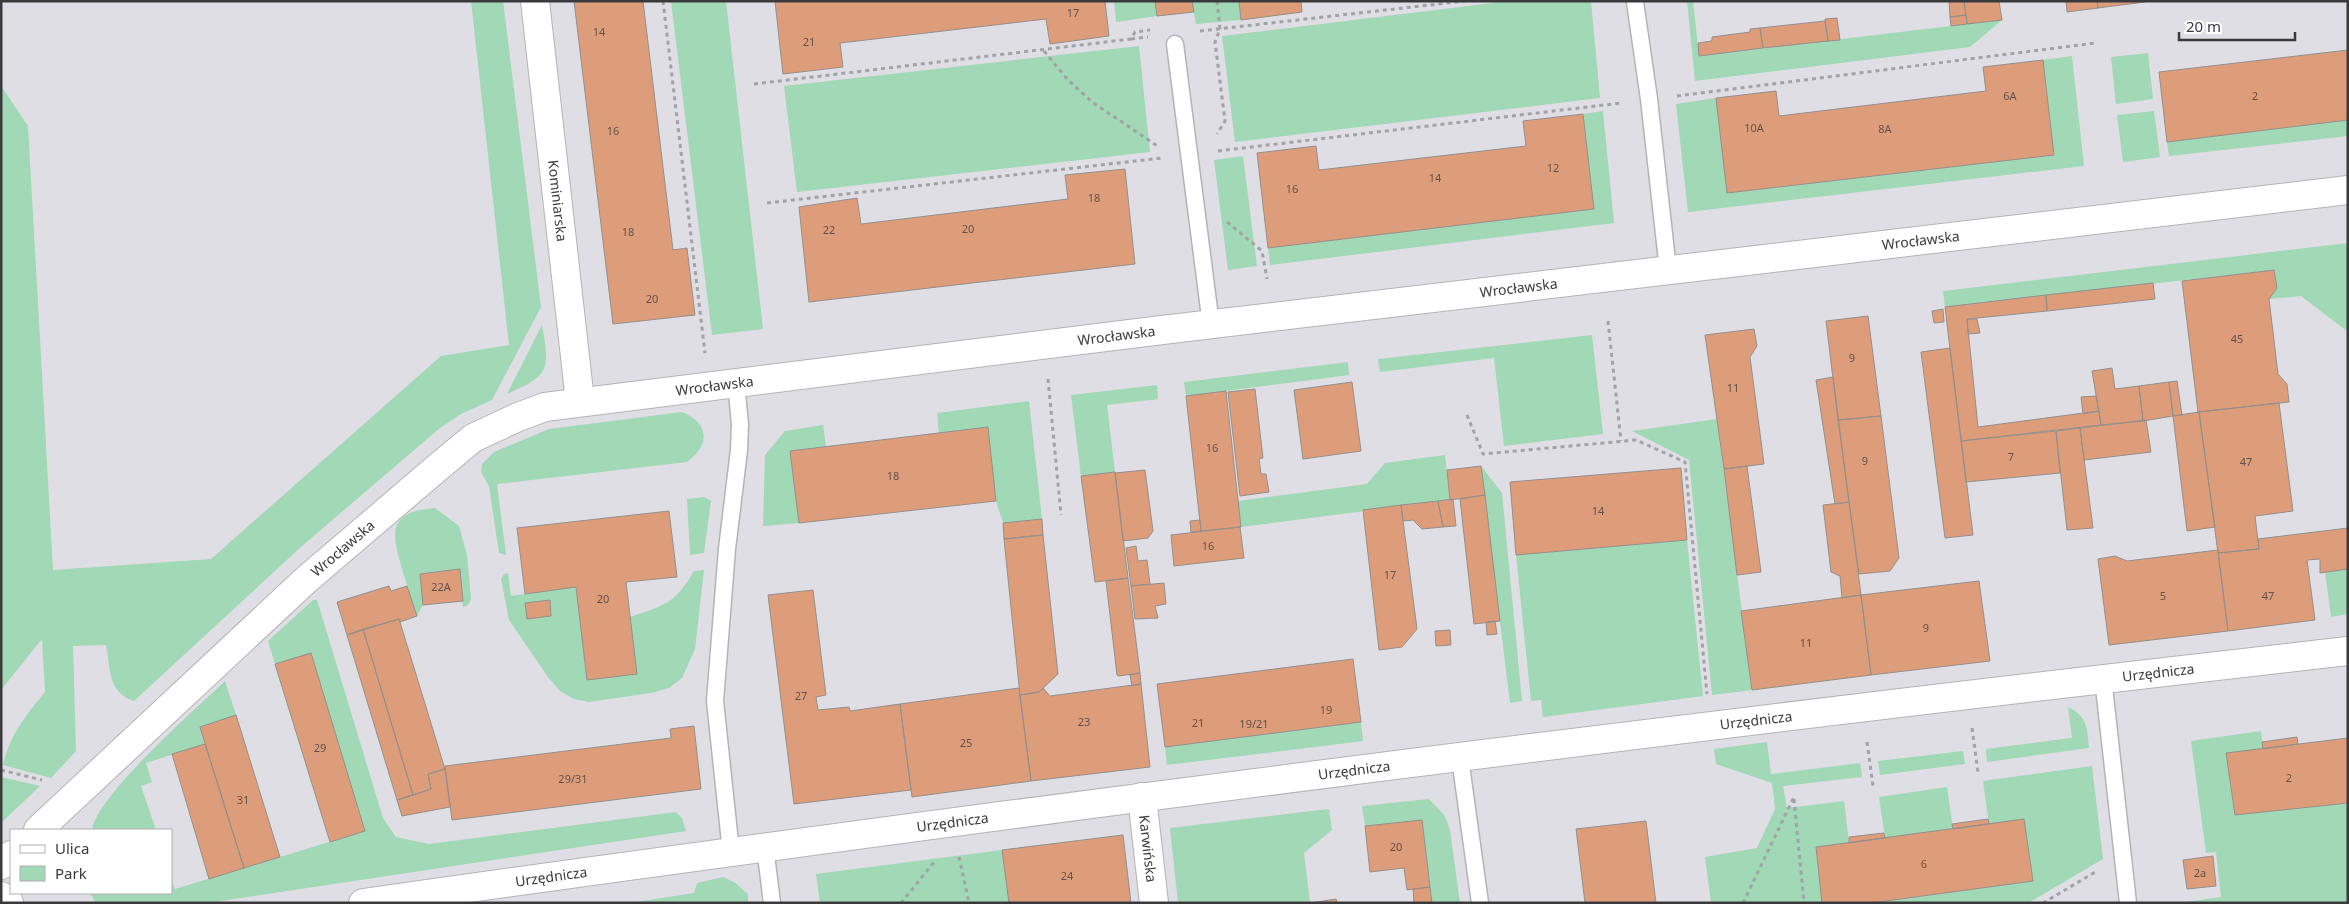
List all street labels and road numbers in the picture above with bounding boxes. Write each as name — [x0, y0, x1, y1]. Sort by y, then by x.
street label: Kominiarska — [544, 159, 572, 242]
street label: Wrocławska — [1881, 226, 1961, 254]
street label: Wrocławska — [1479, 273, 1558, 301]
street label: Wrocławska — [1076, 321, 1156, 349]
street label: Wrocławska — [674, 371, 754, 400]
street label: Wrocławska — [307, 515, 378, 581]
street label: Urzędnicza — [2121, 659, 2195, 686]
street label: Urzędnicza — [1719, 706, 1793, 734]
street label: Urzędnicza — [1317, 756, 1391, 784]
street label: Urzędnicza — [915, 808, 990, 836]
street label: Karwińska — [1135, 814, 1162, 883]
street label: Urzędnicza — [514, 862, 588, 891]

